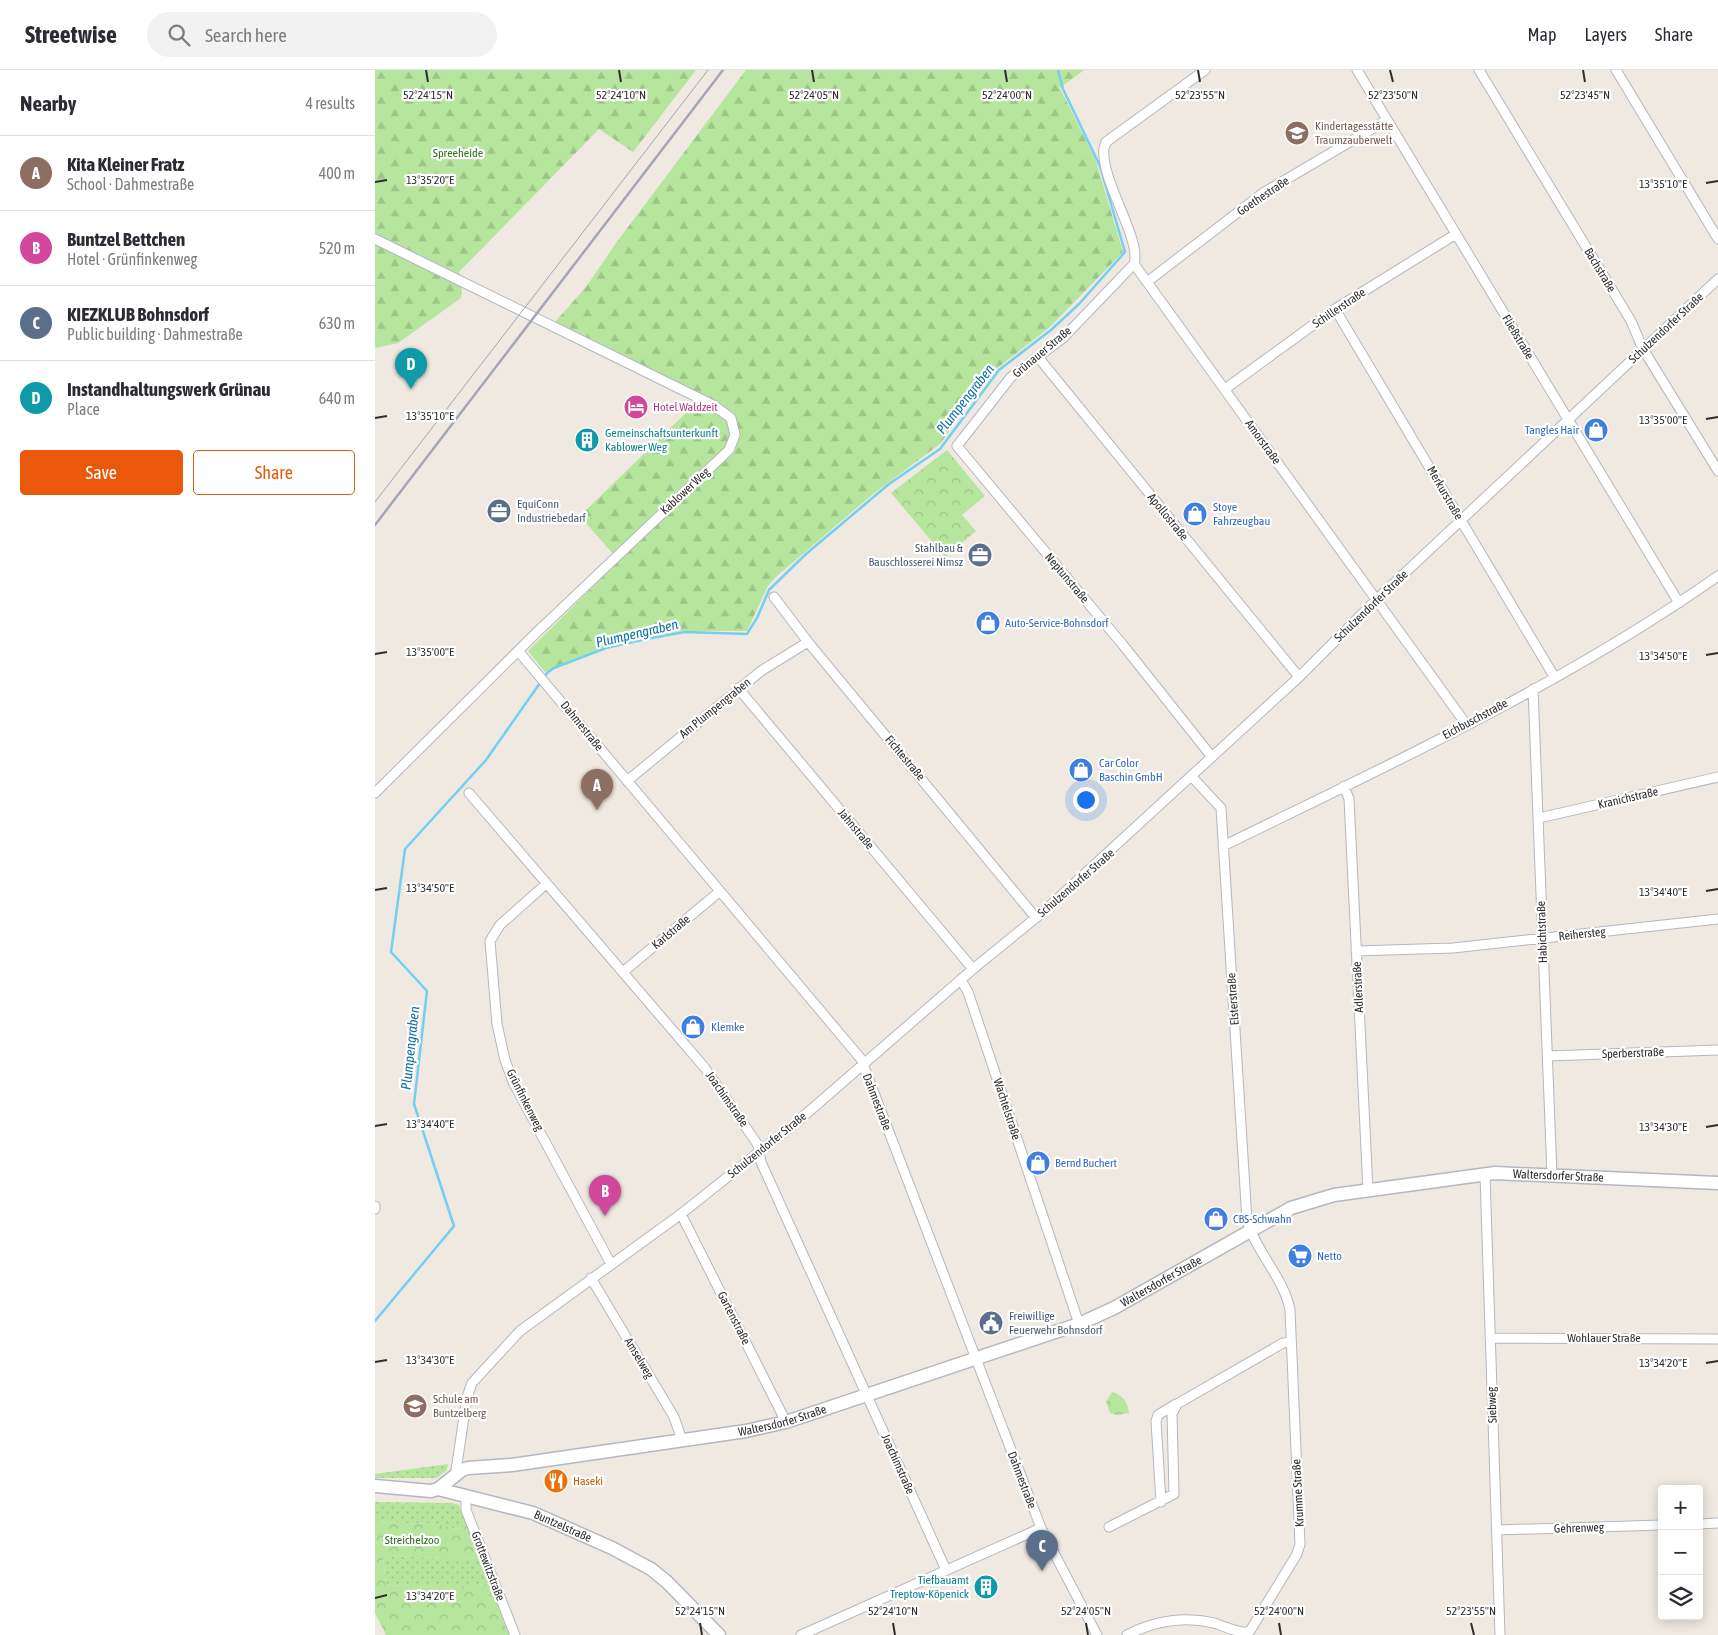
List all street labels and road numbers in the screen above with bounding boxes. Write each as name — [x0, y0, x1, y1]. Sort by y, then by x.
street label: Goethestraße — [1234, 173, 1292, 219]
street label: Bachstraße — [1581, 245, 1619, 295]
street label: Schillerstraße — [1310, 285, 1368, 331]
street label: Schulzendorfer Straße — [1626, 290, 1706, 366]
street label: Fließstraße — [1499, 312, 1537, 362]
street label: Grünauer Straße — [1010, 323, 1074, 381]
street label: Amorstraße — [1242, 417, 1284, 467]
street label: Kablower Weg — [658, 464, 713, 517]
street label: Merkurstraße — [1424, 464, 1466, 522]
street label: Apollostraße — [1145, 491, 1191, 543]
street label: Neptunstraße — [1042, 550, 1092, 606]
street label: Schulzendorfer Straße — [1331, 567, 1411, 645]
street label: Am Plumpengraben — [677, 675, 753, 741]
street label: Eichbuschstraße — [1440, 696, 1510, 742]
street label: Dahmestraße — [558, 698, 606, 754]
street label: Fichtestraße — [882, 733, 928, 783]
street label: Kranichstraße — [1597, 784, 1659, 812]
street label: Jahnstraße — [835, 806, 877, 852]
street label: Schulzendorfer Straße — [1035, 846, 1117, 920]
street label: Habichtstraße — [1534, 901, 1550, 963]
street label: Karlstraße — [649, 912, 693, 952]
street label: Reihersteg — [1558, 924, 1607, 943]
street label: Adlerstraße — [1350, 961, 1366, 1013]
street label: Elsterstraße — [1224, 972, 1242, 1026]
street label: Sperberstraße — [1602, 1045, 1664, 1061]
street label: Grünfinkenweg — [503, 1067, 547, 1134]
street label: Joachimstraße — [703, 1069, 751, 1129]
street label: Dahmestraße — [860, 1072, 894, 1132]
street label: Wachtelstraße — [990, 1076, 1024, 1142]
street label: Schulzendorfer Straße — [725, 1109, 809, 1181]
street label: Waltersdorfer Straße — [1513, 1167, 1604, 1185]
street label: Waltersdorfer Straße — [1118, 1253, 1204, 1310]
street label: Gartenstraße — [715, 1289, 753, 1347]
street label: Wohlauer Straße — [1567, 1331, 1641, 1345]
street label: Amselweg — [621, 1335, 657, 1382]
street label: Siebweg — [1484, 1386, 1500, 1423]
street label: Waltersdorfer Straße — [737, 1402, 828, 1439]
street label: Joachimstraße — [879, 1432, 917, 1496]
street label: Dahmestraße — [1005, 1450, 1039, 1510]
street label: Krumme Straße — [1289, 1459, 1307, 1527]
street label: Buntzelstraße — [532, 1507, 594, 1545]
street label: Gehrenweg — [1554, 1520, 1605, 1536]
street label: Grottewitzstraße — [468, 1529, 508, 1603]

